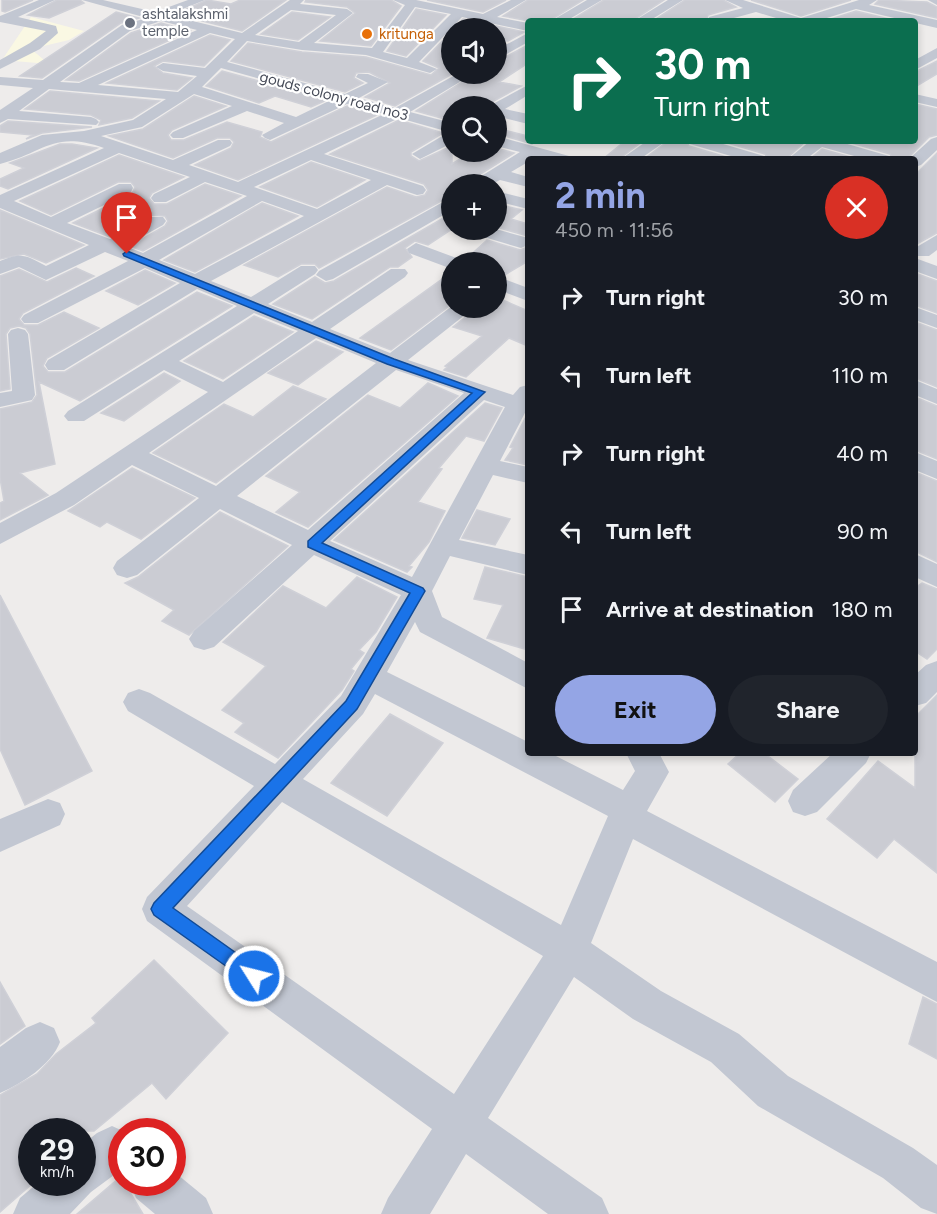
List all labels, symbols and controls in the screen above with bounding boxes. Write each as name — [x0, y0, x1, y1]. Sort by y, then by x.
place label: ashtalakshmi temple — [142, 5, 228, 40]
marker: ashtalakshmi temple — [123, 16, 137, 30]
map controls — [441, 18, 507, 318]
button: sound — [441, 18, 507, 84]
place label: kritunga — [379, 25, 434, 43]
marker: kritunga — [360, 27, 374, 41]
text: 30 m — [654, 39, 751, 90]
icon: right — [555, 42, 633, 120]
street label: gouds colony road no3 — [258, 67, 410, 125]
text: Turn right — [654, 90, 770, 123]
button: search — [441, 96, 507, 162]
button: + — [441, 174, 507, 240]
text: 2 min — [555, 174, 646, 217]
button: close — [825, 176, 888, 239]
pin — [101, 192, 152, 254]
icon: arrive — [110, 201, 143, 234]
text: 450 m · 11:56 — [555, 218, 673, 242]
button: − — [441, 252, 507, 318]
icon: right — [555, 281, 588, 314]
text: Turn right — [606, 284, 705, 311]
text: 30 m — [838, 284, 888, 311]
icon: left — [555, 359, 588, 392]
text: Turn left — [606, 362, 692, 389]
text: 110 m — [832, 362, 888, 389]
icon: right — [555, 437, 588, 470]
text: Turn right — [606, 440, 705, 467]
text: 40 m — [836, 440, 888, 467]
icon: left — [555, 515, 588, 548]
text: Turn left — [606, 518, 692, 545]
text: 90 m — [837, 518, 888, 545]
icon: arrive — [555, 593, 588, 626]
text: Arrive at destination — [606, 596, 814, 623]
text: 180 m — [832, 596, 892, 623]
button: Exit — [555, 675, 716, 744]
button: Share — [728, 675, 888, 744]
position arrow — [222, 944, 286, 1008]
speed limit sign: 30 — [108, 1118, 186, 1196]
text: 29 — [40, 1131, 74, 1168]
text: km/h — [40, 1163, 74, 1181]

